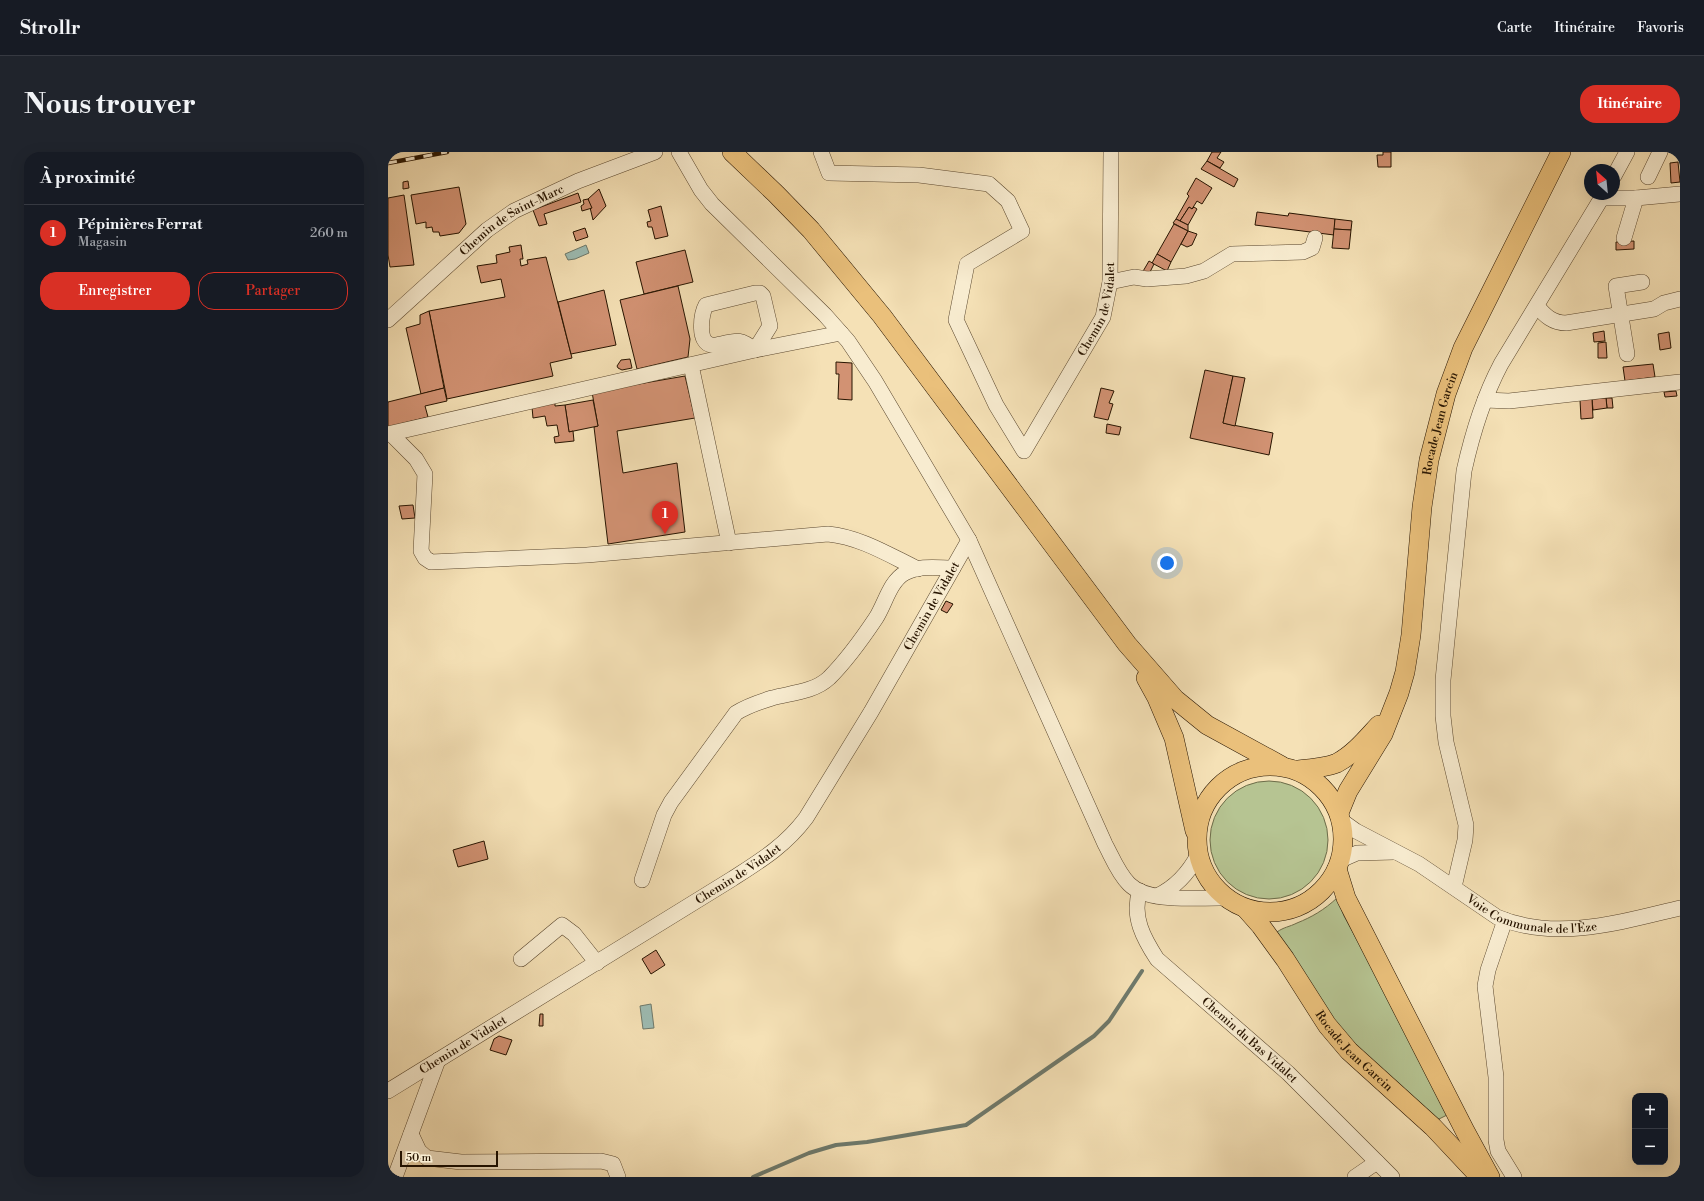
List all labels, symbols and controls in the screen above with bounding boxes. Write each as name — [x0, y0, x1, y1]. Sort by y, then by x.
text: Strollr — [20, 16, 81, 40]
text: Carte — [1497, 19, 1532, 37]
text: Itinéraire — [1554, 19, 1615, 37]
text: Favoris — [1637, 19, 1684, 37]
button: Itinéraire — [1580, 85, 1680, 123]
text: Nous trouver — [24, 87, 196, 122]
north arrow — [1584, 164, 1620, 200]
text: À proximité — [40, 167, 135, 189]
street label: Chemin de Saint-Marc — [456, 181, 566, 259]
text: Pépinières Ferrat — [78, 215, 202, 234]
text: 1 — [50, 225, 56, 241]
text: 260 m — [310, 225, 348, 241]
text: Magasin — [78, 234, 127, 250]
street label: Chemin de Vidalet — [1074, 261, 1118, 359]
button: Enregistrer — [40, 272, 190, 310]
button: Partager — [198, 272, 348, 310]
street label: Rocade Jean Garcin — [1419, 370, 1461, 476]
pin: 1 — [652, 501, 678, 534]
your location — [1157, 553, 1177, 573]
street label: Chemin de Vidalet — [900, 558, 963, 653]
street label: Chemin de Vidalet — [692, 840, 785, 907]
street label: Voie Communale de l'Èze — [1463, 891, 1598, 936]
street label: Chemin du Bas Vidalet — [1199, 994, 1301, 1086]
street label: Rocade Jean Garcin — [1312, 1007, 1396, 1094]
street label: Chemin de Vidalet — [417, 1012, 510, 1077]
map controls — [1632, 1093, 1668, 1165]
button: + — [1632, 1093, 1668, 1129]
button: − — [1632, 1129, 1668, 1165]
scale bar — [400, 1149, 498, 1168]
text: 50 m — [406, 1151, 431, 1165]

